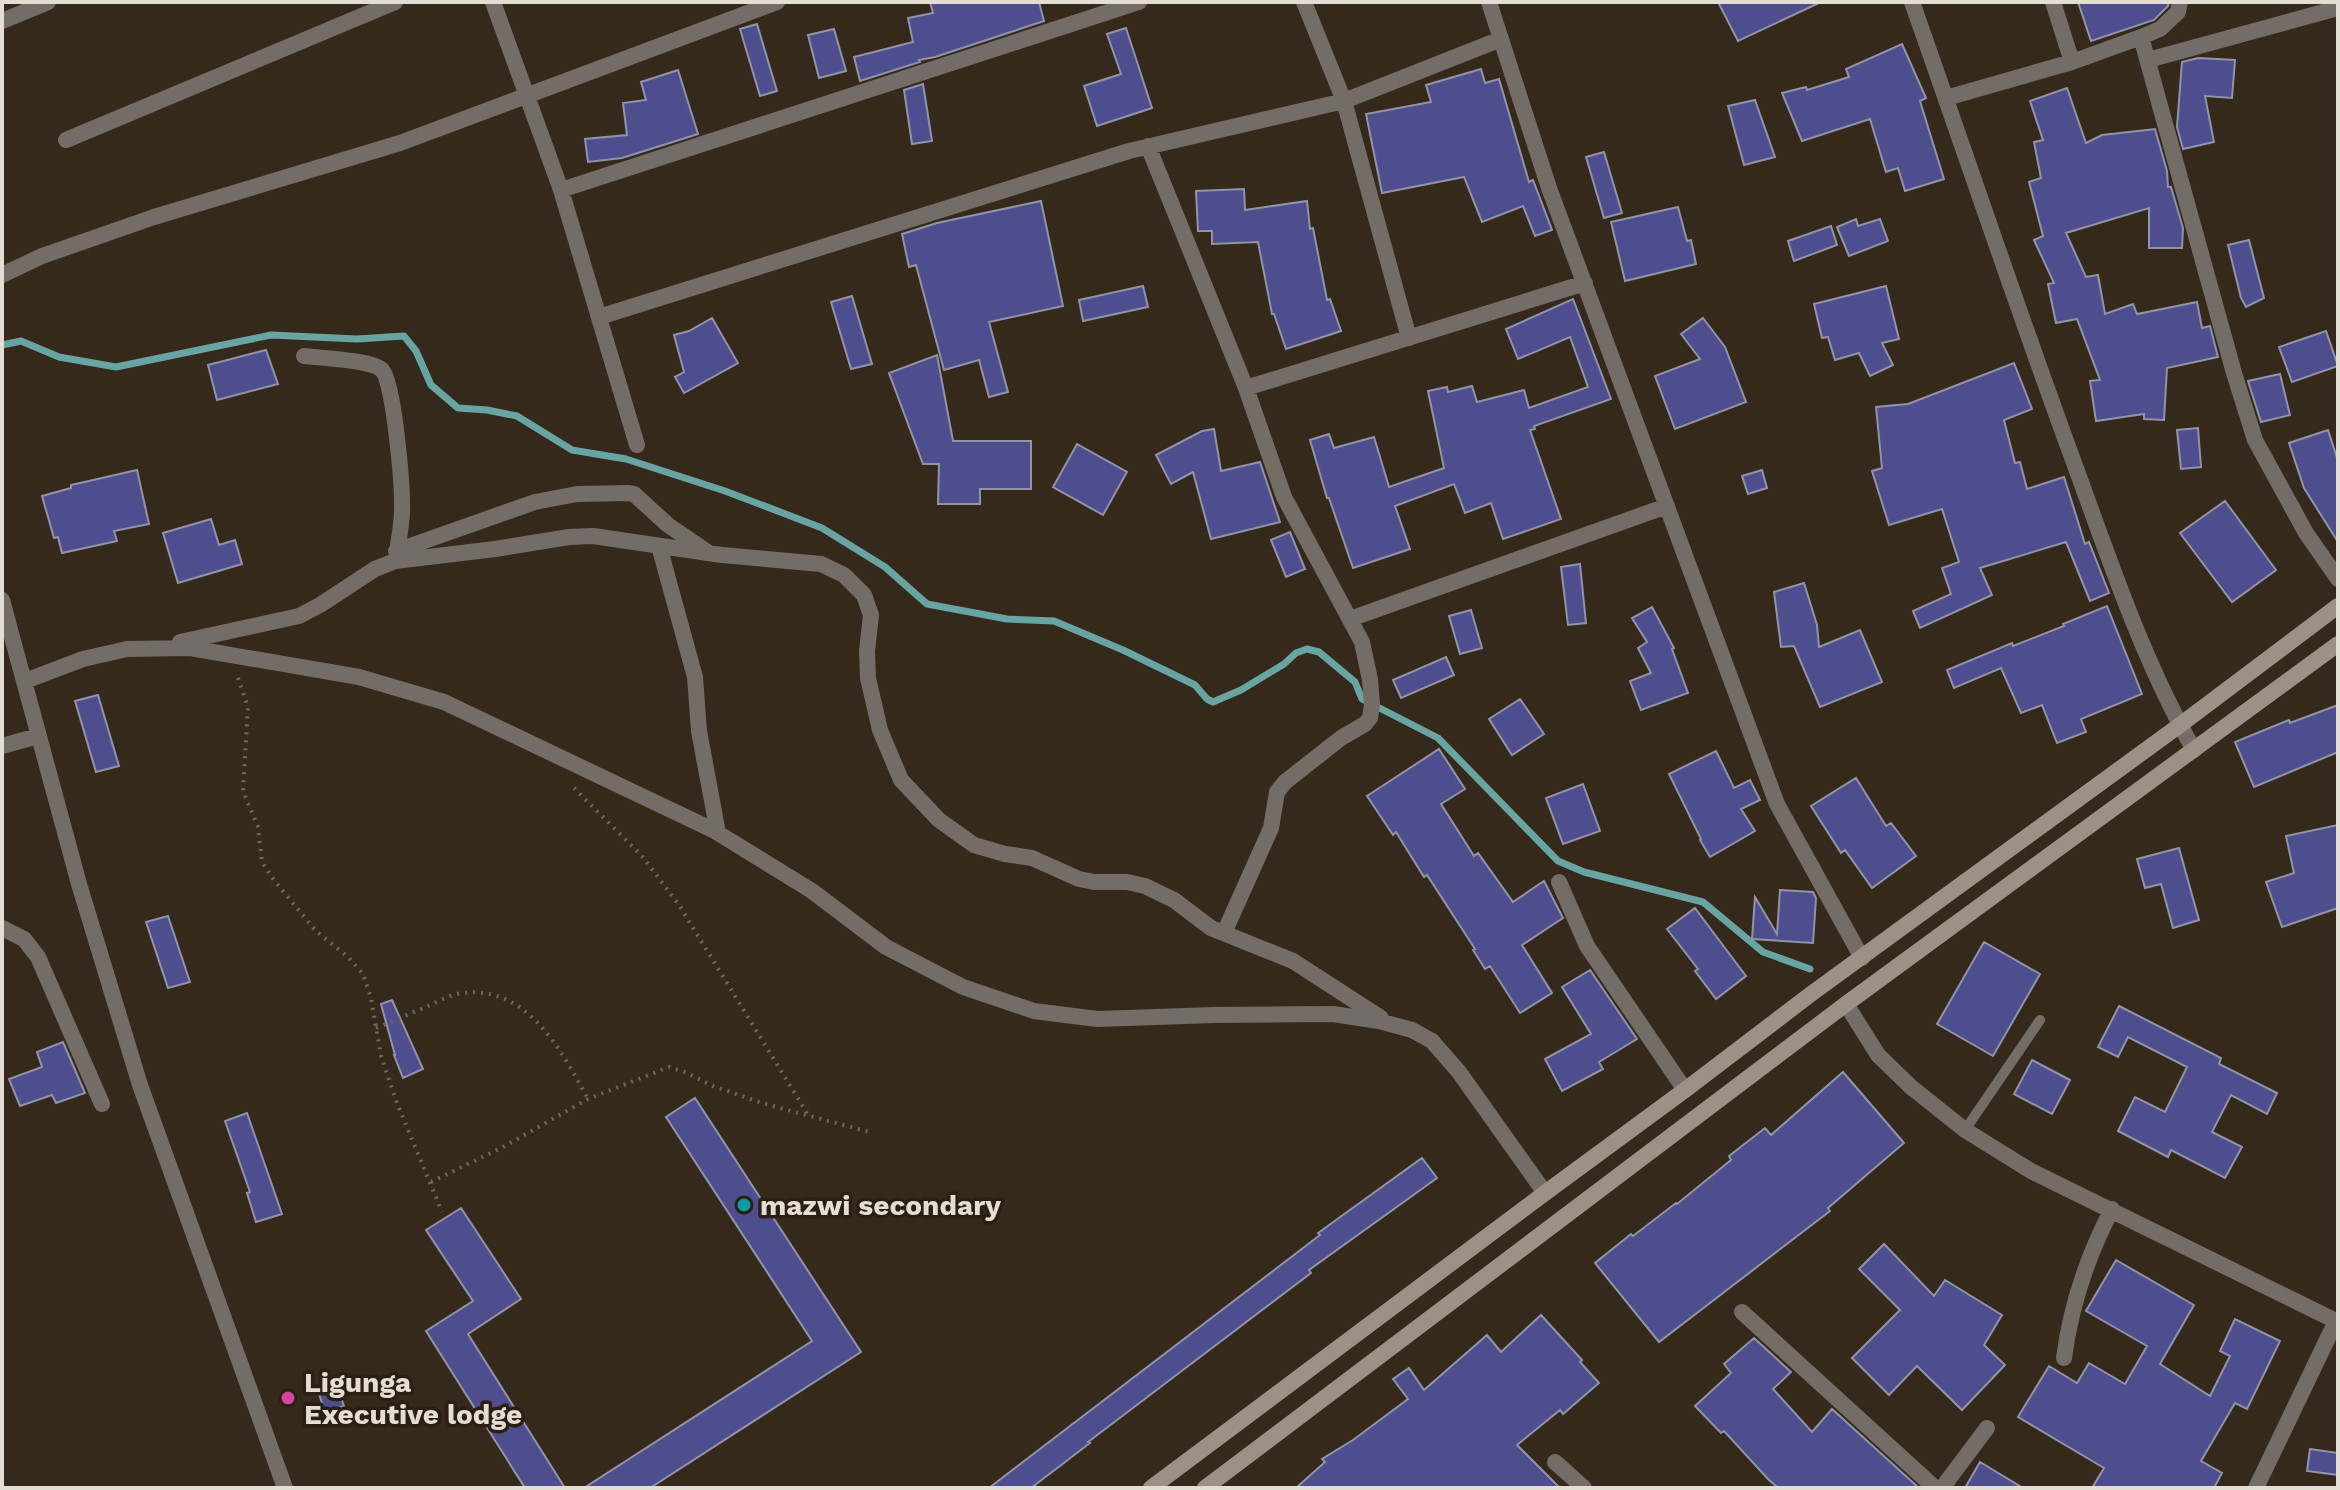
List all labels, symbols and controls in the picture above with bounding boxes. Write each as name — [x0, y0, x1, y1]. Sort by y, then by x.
place label: mazwi secondary — [760, 1189, 1001, 1222]
marker: mazwi secondary — [735, 1196, 753, 1214]
place label: Ligunga Executive lodge — [304, 1366, 522, 1431]
marker: Ligunga Executive lodge — [279, 1389, 297, 1407]

